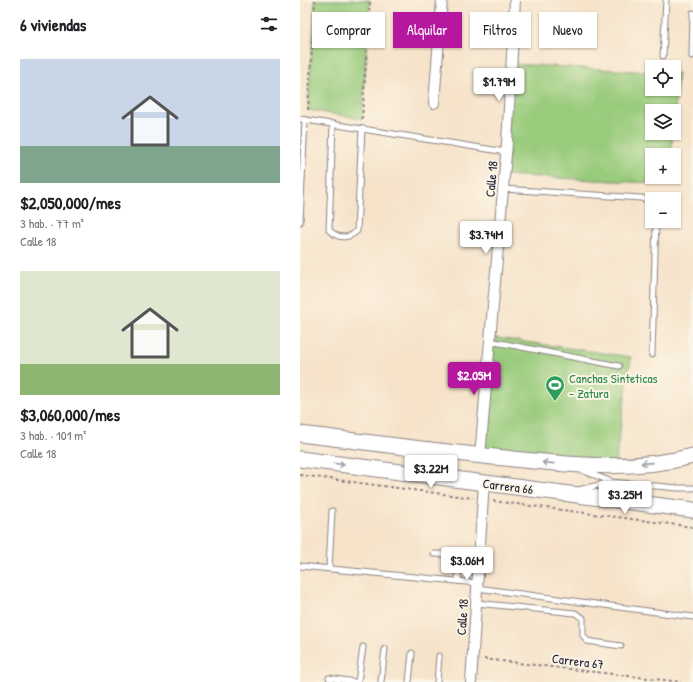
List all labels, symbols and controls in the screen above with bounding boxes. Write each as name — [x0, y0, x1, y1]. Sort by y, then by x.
chip: Comprar — [312, 12, 385, 48]
chip: Alquilar — [393, 12, 462, 48]
chip: Filtros — [470, 12, 531, 48]
chip: Nuevo — [539, 12, 597, 48]
text: 6 viviendas — [20, 13, 86, 36]
icon: filters — [258, 13, 280, 35]
map controls — [645, 60, 681, 228]
button: locate — [645, 60, 681, 96]
pin: $1.79M — [466, 68, 532, 102]
text: $1.79M — [482, 72, 516, 90]
icon: home — [114, 85, 186, 157]
button: layers — [645, 104, 681, 140]
button: + — [645, 148, 681, 184]
street label: Calle 18 — [480, 160, 502, 198]
text: $2,050,000/mes — [20, 191, 121, 214]
button: − — [645, 192, 681, 228]
text: 3 hab. · 77 m² — [20, 214, 84, 232]
pin: $3.74M — [453, 221, 519, 255]
text: $3.74M — [469, 225, 503, 243]
text: Calle 18 — [20, 232, 56, 250]
icon: home — [114, 297, 186, 369]
pin: $2.05M — [441, 362, 507, 396]
text: $2.05M — [457, 366, 491, 384]
place label: Canchas Sinteticas - Zatura — [569, 369, 658, 402]
sports icon: Canchas Sinteticas - Zatura — [544, 374, 566, 402]
text: $3,060,000/mes — [20, 403, 120, 426]
text: 3 hab. · 101 m² — [20, 426, 86, 444]
text: Calle 18 — [20, 444, 56, 462]
pin: $3.22M — [398, 455, 464, 489]
text: $3.22M — [413, 459, 449, 477]
one-way arrow — [542, 459, 555, 466]
one-way arrow — [332, 460, 345, 468]
one-way arrow — [641, 460, 654, 467]
street label: Carrera 66 — [482, 474, 534, 498]
pin: $3.25M — [592, 481, 658, 515]
text: $3.25M — [608, 485, 642, 503]
pin: $3.06M — [434, 547, 500, 581]
text: $3.06M — [450, 551, 484, 569]
street label: Calle 18 — [452, 598, 472, 636]
street label: Carrera 67 — [551, 649, 605, 673]

